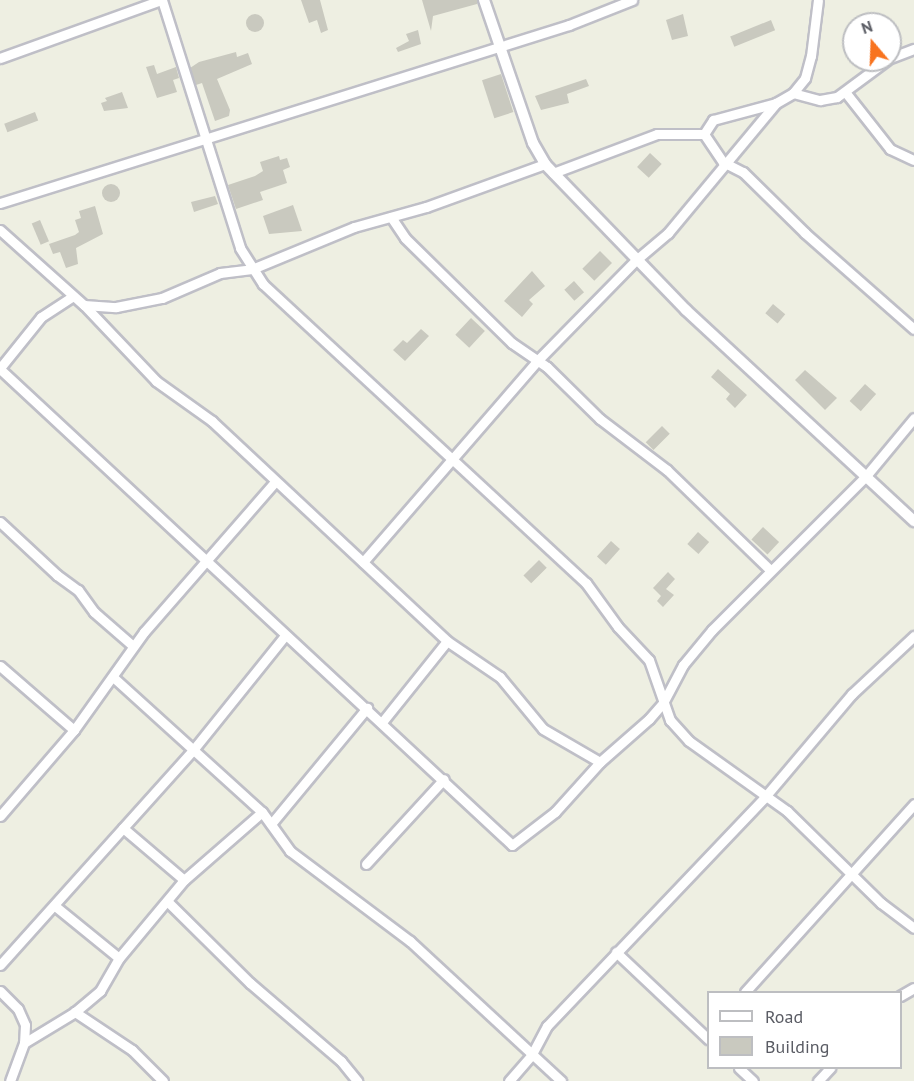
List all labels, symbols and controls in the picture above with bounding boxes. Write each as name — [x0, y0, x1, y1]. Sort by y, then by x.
north arrow — [842, 12, 902, 72]
text: N — [859, 16, 875, 38]
legend — [707, 991, 902, 1069]
text: Road — [765, 1005, 803, 1028]
text: Building — [765, 1035, 829, 1058]

